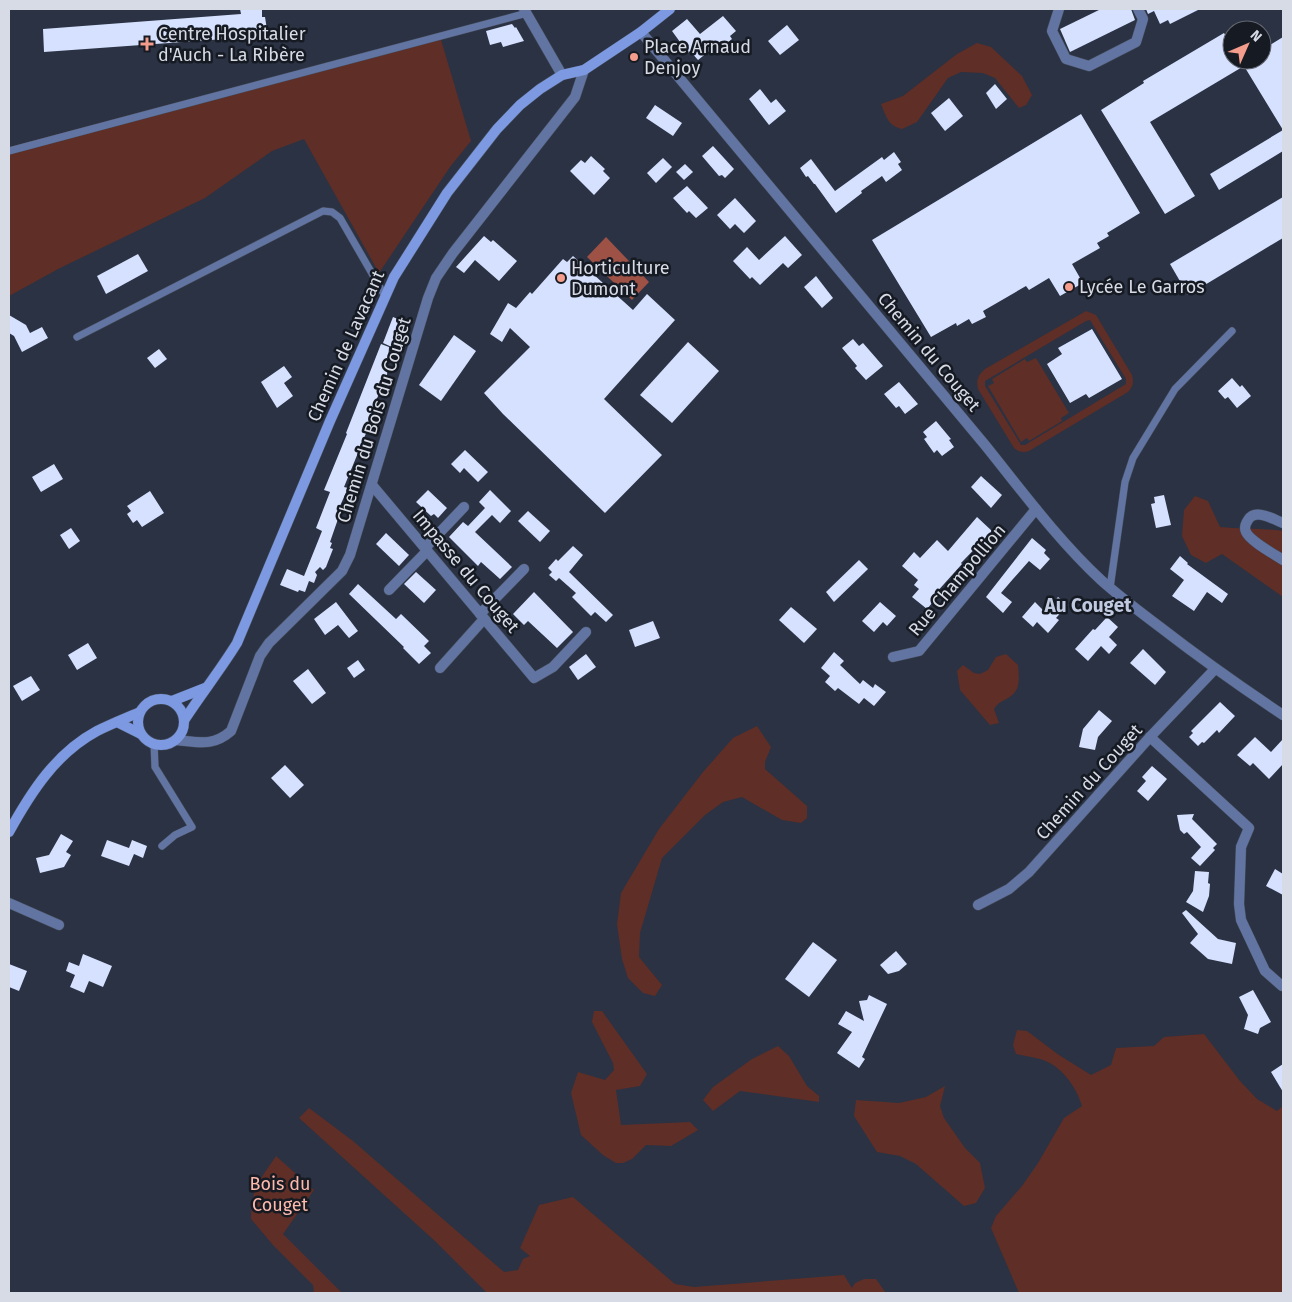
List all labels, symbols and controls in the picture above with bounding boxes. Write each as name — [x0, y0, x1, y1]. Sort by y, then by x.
north arrow — [1222, 20, 1272, 70]
place label: Centre Hospitalier d'Auch - La Ribère — [158, 23, 306, 66]
text: N — [1247, 27, 1265, 45]
place label: Place Arnaud Denjoy — [644, 36, 751, 79]
marker: Centre Hospitalier d'Auch - La Ribère — [140, 37, 154, 51]
marker: Place Arnaud Denjoy — [628, 51, 640, 63]
place label: Horticulture Dumont — [571, 257, 670, 300]
street label: Chemin de Lavacant — [303, 266, 389, 425]
marker: Horticulture Dumont — [555, 272, 567, 284]
place label: Lycée Le Garros — [1079, 276, 1205, 298]
marker: Lycée Le Garros — [1063, 281, 1075, 293]
street label: Chemin du Couget — [873, 288, 985, 416]
street label: Chemin du Bois du Couget — [332, 314, 416, 525]
street label: Impasse du Couget — [408, 505, 524, 638]
street label: Rue Champollion — [904, 519, 1010, 641]
district label: Au Couget — [1044, 594, 1132, 617]
street label: Chemin du Couget — [1031, 719, 1147, 844]
park label: Bois du Couget — [250, 1173, 310, 1216]

